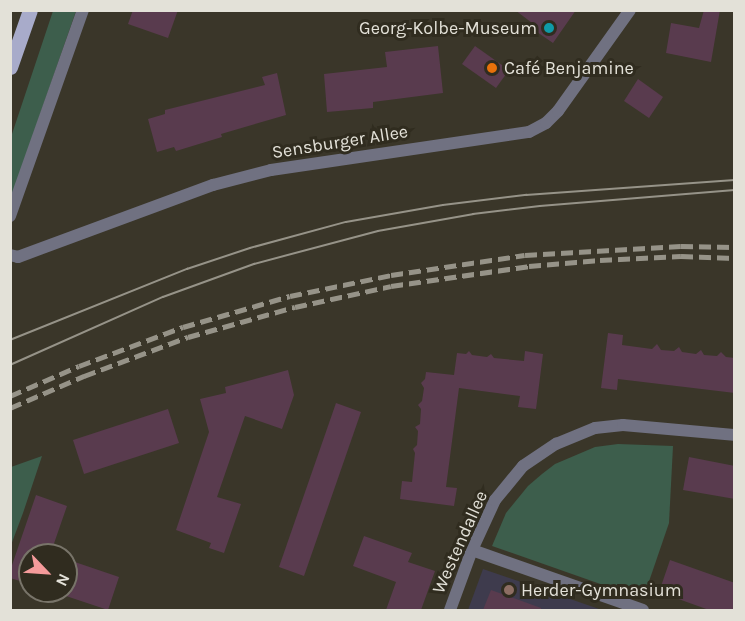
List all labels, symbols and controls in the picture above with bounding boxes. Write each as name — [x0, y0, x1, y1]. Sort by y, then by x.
place label: Georg-Kolbe-Museum — [359, 17, 537, 39]
marker: Georg-Kolbe-Museum — [542, 21, 556, 35]
place label: Café Benjamine — [504, 57, 634, 79]
marker: Café Benjamine — [485, 61, 499, 75]
street label: Sensburger Allee — [270, 121, 410, 163]
street label: Westendallee — [428, 487, 492, 597]
north arrow — [18, 543, 78, 603]
text: N — [52, 571, 74, 589]
place label: Herder-Gymnasium — [521, 579, 682, 601]
marker: Herder-Gymnasium — [502, 583, 516, 597]

